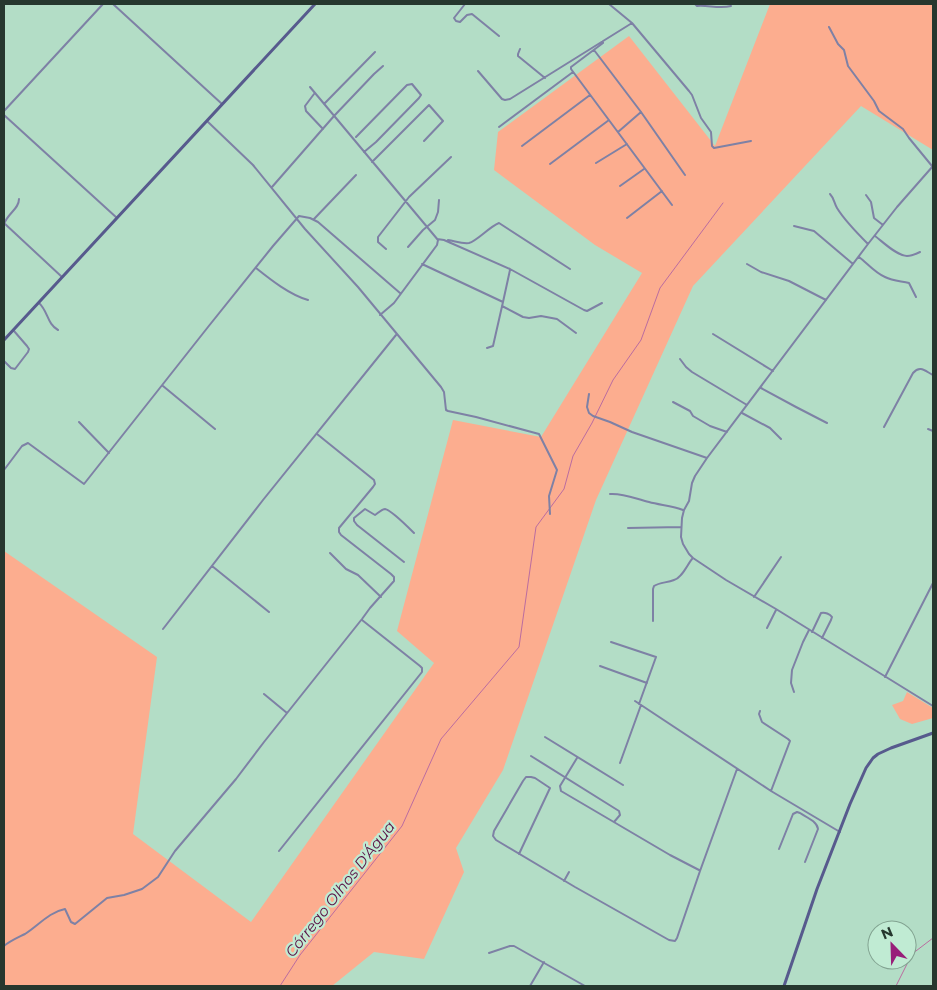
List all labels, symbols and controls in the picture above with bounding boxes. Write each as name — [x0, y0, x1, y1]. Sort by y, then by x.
water label: Córrego Olhos D'Água — [281, 817, 399, 961]
north arrow — [867, 920, 917, 970]
text: N — [878, 923, 896, 944]

